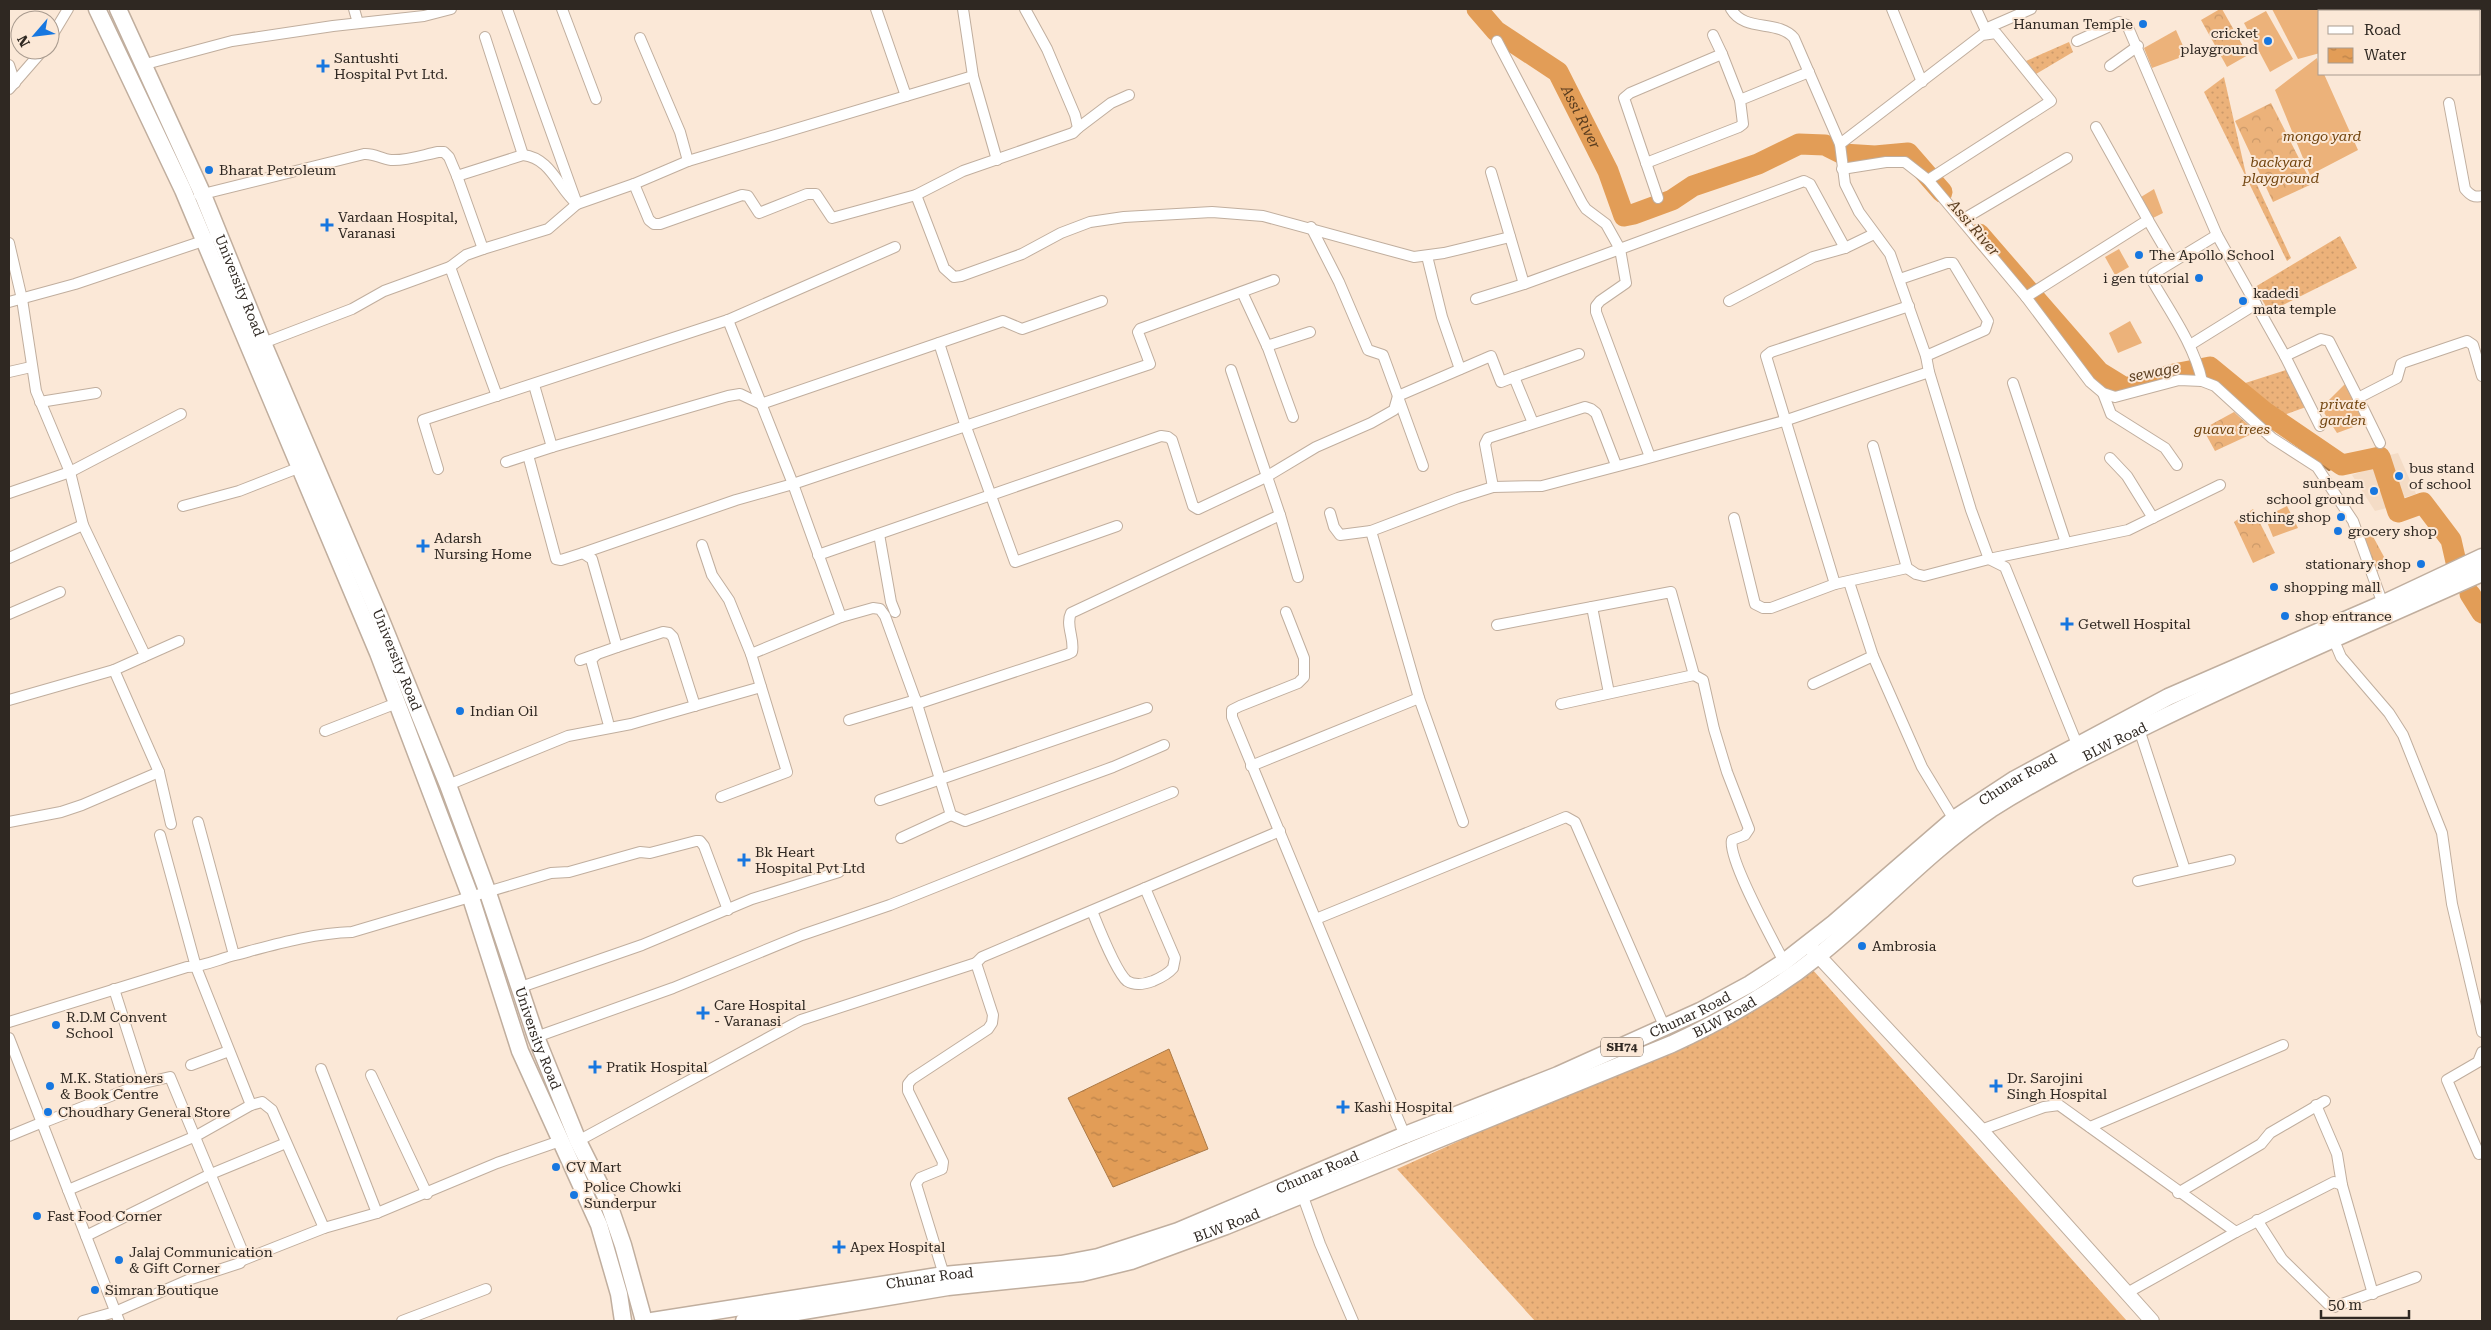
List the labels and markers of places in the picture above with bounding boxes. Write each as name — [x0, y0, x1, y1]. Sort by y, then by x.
place label: Hanuman Temple — [2013, 16, 2133, 32]
marker: Hanuman Temple — [2137, 18, 2149, 30]
place label: cricket playground — [2180, 25, 2258, 57]
marker: cricket playground — [2262, 35, 2274, 47]
place label: Santushti Hospital Pvt Ltd. — [334, 50, 448, 82]
marker: Santushti Hospital Pvt Ltd. — [316, 59, 330, 73]
place label: Bharat Petroleum — [219, 162, 336, 178]
marker: Bharat Petroleum — [203, 164, 215, 176]
place label: Vardaan Hospital, Varanasi — [338, 209, 458, 241]
marker: Vardaan Hospital, Varanasi — [320, 218, 334, 232]
place label: The Apollo School — [2149, 247, 2275, 263]
marker: The Apollo School — [2133, 249, 2145, 261]
place label: i gen tutorial — [2103, 270, 2190, 286]
marker: i gen tutorial — [2193, 272, 2205, 284]
place label: kadedi mata temple — [2253, 285, 2337, 317]
marker: kadedi mata temple — [2237, 295, 2249, 307]
place label: bus stand of school — [2409, 460, 2474, 492]
marker: bus stand of school — [2393, 470, 2405, 482]
place label: sunbeam school ground — [2267, 475, 2364, 507]
marker: sunbeam school ground — [2368, 485, 2380, 497]
place label: stiching shop — [2239, 509, 2331, 525]
marker: stiching shop — [2335, 511, 2347, 523]
place label: grocery shop — [2348, 523, 2437, 539]
marker: grocery shop — [2332, 525, 2344, 537]
place label: Adarsh Nursing Home — [434, 530, 532, 562]
marker: Adarsh Nursing Home — [416, 539, 430, 553]
place label: stationary shop — [2306, 556, 2411, 572]
marker: stationary shop — [2415, 558, 2427, 570]
place label: shopping mall — [2284, 579, 2381, 595]
marker: shopping mall — [2268, 581, 2280, 593]
place label: shop entrance — [2295, 608, 2392, 624]
marker: shop entrance — [2279, 610, 2291, 622]
place label: Getwell Hospital — [2078, 616, 2191, 632]
marker: Getwell Hospital — [2060, 617, 2074, 631]
place label: Indian Oil — [470, 703, 538, 719]
marker: Indian Oil — [454, 705, 466, 717]
place label: Bk Heart Hospital Pvt Ltd — [755, 844, 865, 876]
marker: Bk Heart Hospital Pvt Ltd — [737, 853, 751, 867]
place label: Ambrosia — [1872, 938, 1937, 954]
marker: Ambrosia — [1856, 940, 1868, 952]
place label: Care Hospital - Varanasi — [714, 997, 807, 1029]
marker: Care Hospital - Varanasi — [696, 1006, 710, 1020]
place label: R.D.M Convent School — [66, 1009, 167, 1041]
marker: R.D.M Convent School — [50, 1019, 62, 1031]
place label: Pratik Hospital — [606, 1059, 708, 1075]
marker: Pratik Hospital — [588, 1060, 602, 1074]
place label: M.K. Stationers & Book Centre — [60, 1070, 164, 1102]
place label: Dr. Sarojini Singh Hospital — [2007, 1070, 2108, 1102]
marker: Dr. Sarojini Singh Hospital — [1989, 1079, 2003, 1093]
marker: M.K. Stationers & Book Centre — [44, 1080, 56, 1092]
place label: Kashi Hospital — [1354, 1099, 1453, 1115]
marker: Kashi Hospital — [1336, 1100, 1350, 1114]
place label: Choudhary General Store — [58, 1104, 230, 1120]
marker: Choudhary General Store — [42, 1106, 54, 1118]
place label: CV Mart — [566, 1159, 621, 1175]
marker: CV Mart — [550, 1161, 562, 1173]
place label: Police Chowki Sunderpur — [584, 1179, 682, 1211]
marker: Police Chowki Sunderpur — [568, 1189, 580, 1201]
place label: Fast Food Corner — [47, 1208, 162, 1224]
marker: Fast Food Corner — [31, 1210, 43, 1222]
place label: Apex Hospital — [850, 1239, 946, 1255]
marker: Apex Hospital — [832, 1240, 846, 1254]
place label: Jalaj Communication & Gift Corner — [129, 1244, 273, 1276]
marker: Jalaj Communication & Gift Corner — [113, 1254, 125, 1266]
place label: Simran Boutique — [105, 1282, 219, 1298]
marker: Simran Boutique — [89, 1284, 101, 1296]

